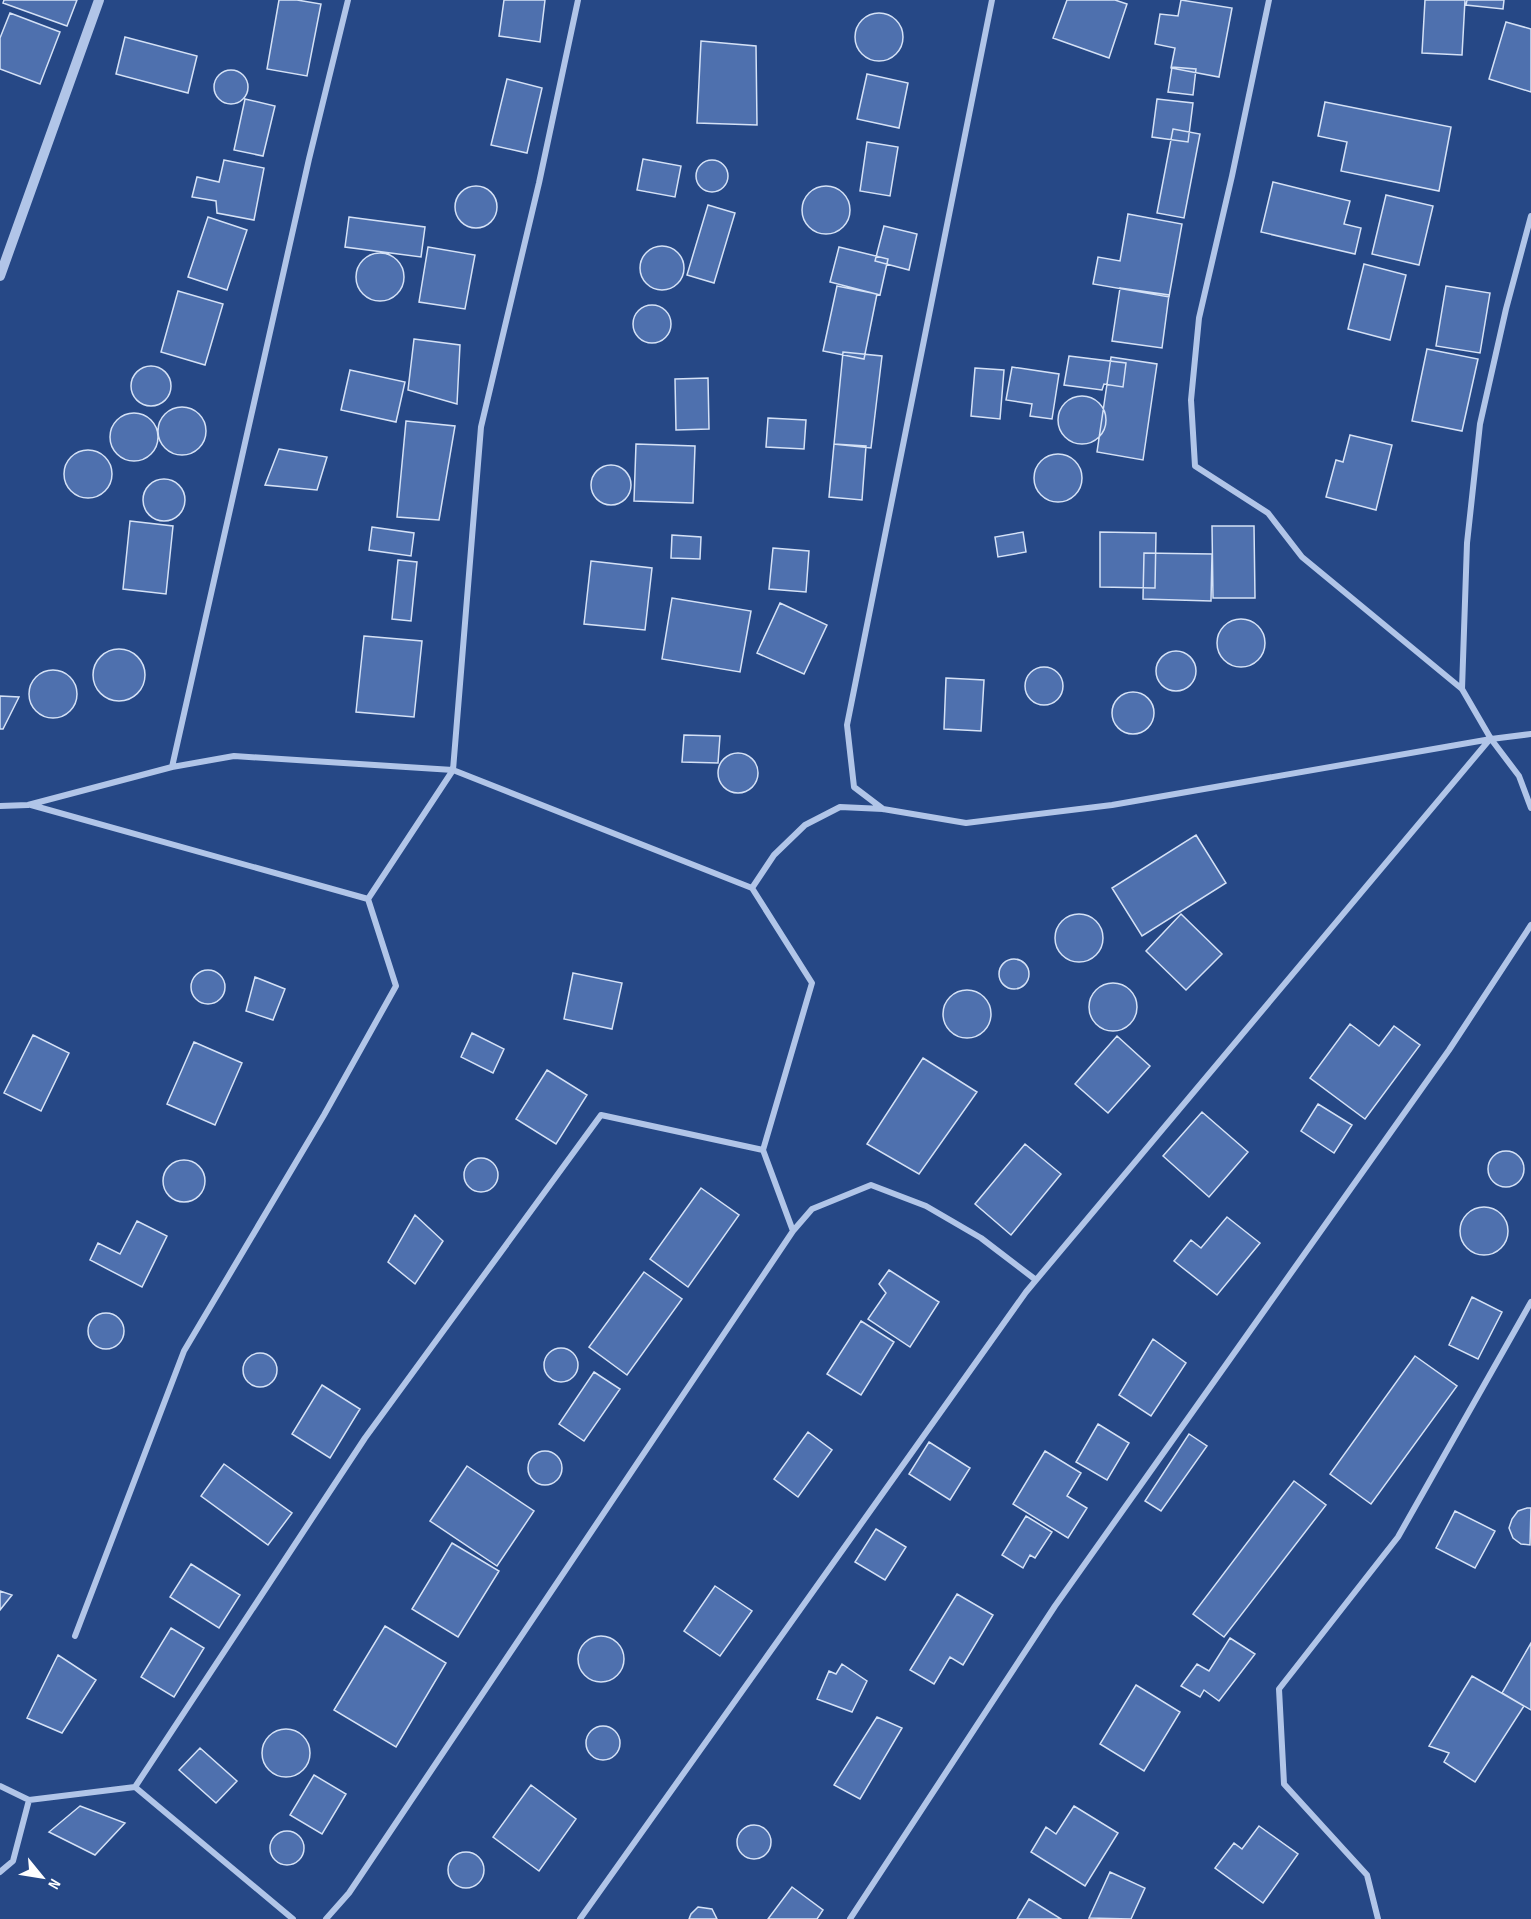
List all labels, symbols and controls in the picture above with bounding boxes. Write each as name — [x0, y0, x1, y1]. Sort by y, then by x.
north arrow — [12, 1847, 72, 1907]
text: N — [43, 1875, 64, 1892]

